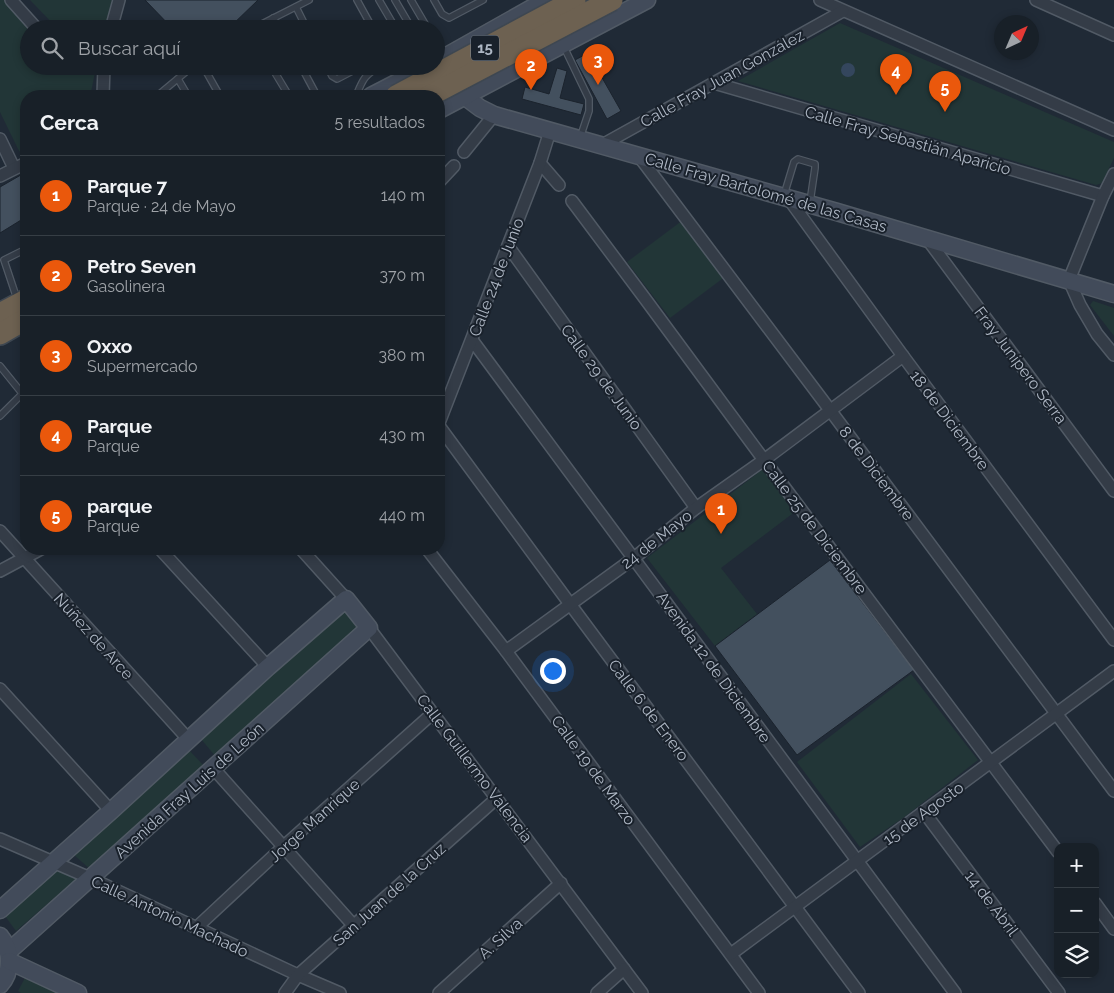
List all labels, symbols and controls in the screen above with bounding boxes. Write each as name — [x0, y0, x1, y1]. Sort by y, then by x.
north arrow — [994, 15, 1039, 60]
search box — [20, 20, 445, 75]
street label: Calle Fray Juan González — [637, 25, 808, 131]
icon: search — [38, 34, 66, 62]
road number: 15 — [471, 36, 499, 60]
text: Buscar aquí — [78, 37, 180, 59]
pin: 3 — [582, 44, 614, 85]
pin: 2 — [515, 49, 547, 90]
pin: 4 — [880, 54, 912, 95]
pin: 5 — [929, 71, 961, 112]
street label: Calle Fray Sebastián Aparicio — [803, 102, 1013, 179]
text: Cerca — [40, 110, 99, 135]
text: 5 resultados — [335, 113, 425, 132]
street label: Calle Fray Bartolomé de las Casas — [643, 149, 889, 236]
text: Parque 7 — [87, 175, 167, 197]
text: 1 — [52, 186, 60, 205]
text: 140 m — [381, 186, 425, 205]
text: Parque · 24 de Mayo — [87, 197, 236, 216]
street label: Calle 24 de Junio — [465, 215, 528, 339]
text: Petro Seven — [87, 255, 196, 277]
text: 2 — [51, 266, 61, 285]
text: 370 m — [379, 266, 425, 285]
text: Gasolinera — [87, 277, 165, 296]
street label: Fray Junípero Serra — [970, 303, 1071, 428]
street label: Calle 29 de Junio — [557, 321, 646, 434]
text: Oxxo — [87, 335, 132, 357]
text: 3 — [52, 346, 60, 365]
text: 380 m — [378, 346, 425, 365]
text: Supermercado — [87, 357, 198, 376]
street label: 18 de Diciembre — [906, 367, 993, 474]
text: Parque — [87, 415, 152, 437]
street label: 8 de Diciembre — [835, 422, 918, 524]
text: 4 — [51, 426, 61, 445]
text: 430 m — [379, 426, 425, 445]
text: Parque — [87, 437, 140, 456]
street label: Calle 25 de Diciembre — [758, 457, 871, 598]
pin: 1 — [705, 493, 737, 534]
text: parque — [87, 495, 152, 517]
text: 5 — [52, 506, 60, 525]
text: 440 m — [379, 506, 425, 525]
street label: 24 de Mayo — [617, 506, 696, 573]
text: Parque — [87, 517, 140, 536]
street label: Avenida 12 de Diciembre — [652, 588, 775, 747]
street label: Núñez de Arce — [50, 589, 137, 683]
street label: Calle 6 de Enero — [604, 656, 693, 765]
your location — [540, 658, 566, 684]
street label: Calle Guillermo Valencia — [413, 690, 537, 846]
street label: Calle 19 de Marzo — [547, 712, 640, 829]
street label: Avenida Fray Luis de León — [111, 719, 268, 862]
street label: Jorge Manrique — [265, 775, 364, 866]
street label: 15 de Agosto — [879, 778, 967, 849]
street label: San Juan de la Cruz — [329, 839, 450, 950]
map controls — [1054, 843, 1099, 978]
button: + — [1054, 843, 1099, 888]
street label: 14 de Abril — [961, 867, 1023, 940]
street label: Calle Antonio Machado — [88, 872, 252, 961]
button: − — [1054, 888, 1099, 933]
street label: A. Silva — [475, 914, 526, 963]
button: layers — [1054, 933, 1099, 978]

